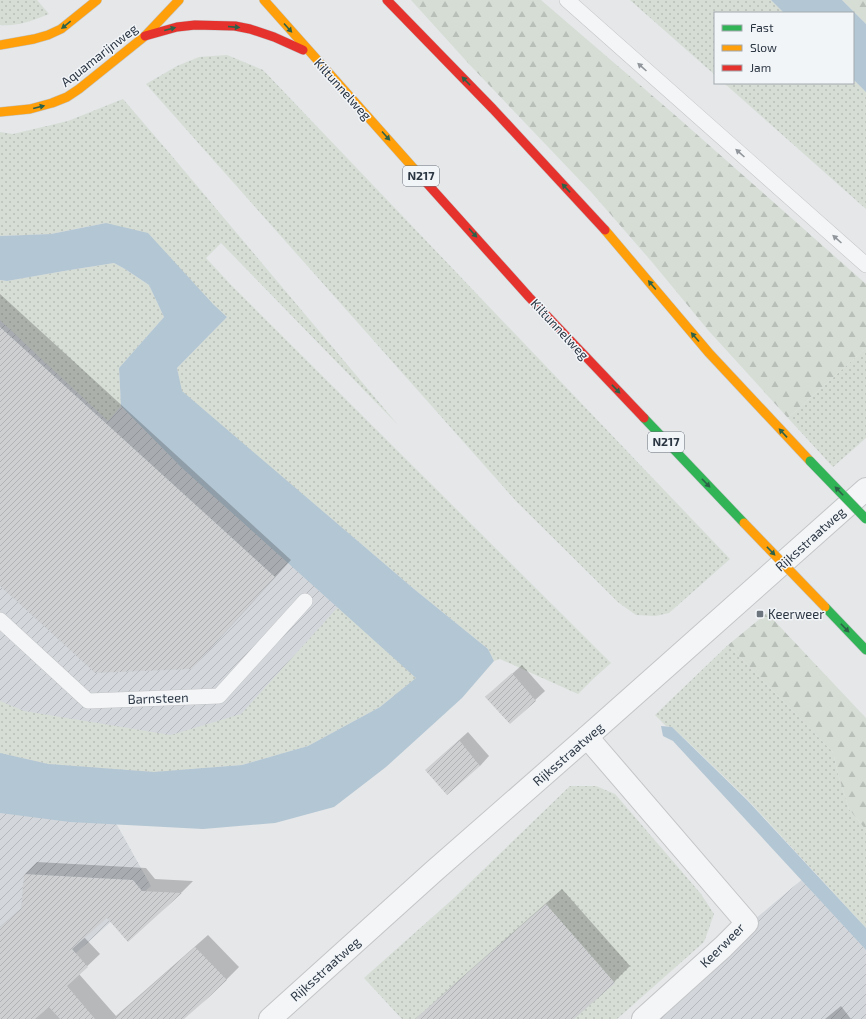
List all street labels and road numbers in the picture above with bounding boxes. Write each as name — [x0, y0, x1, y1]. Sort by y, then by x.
street label: Aquamarijnweg — [58, 20, 140, 90]
street label: Kiltunnelweg — [311, 55, 375, 123]
road number: N217 — [403, 166, 439, 186]
street label: Kiltunnelweg — [528, 295, 592, 363]
road number: N217 — [648, 432, 684, 452]
street label: Rijksstraatweg — [772, 503, 848, 575]
street label: Barnsteen — [127, 689, 189, 707]
street label: Rijksstraatweg — [529, 719, 607, 789]
street label: Keerweer — [696, 919, 748, 971]
street label: Rijksstraatweg — [287, 933, 363, 1005]

